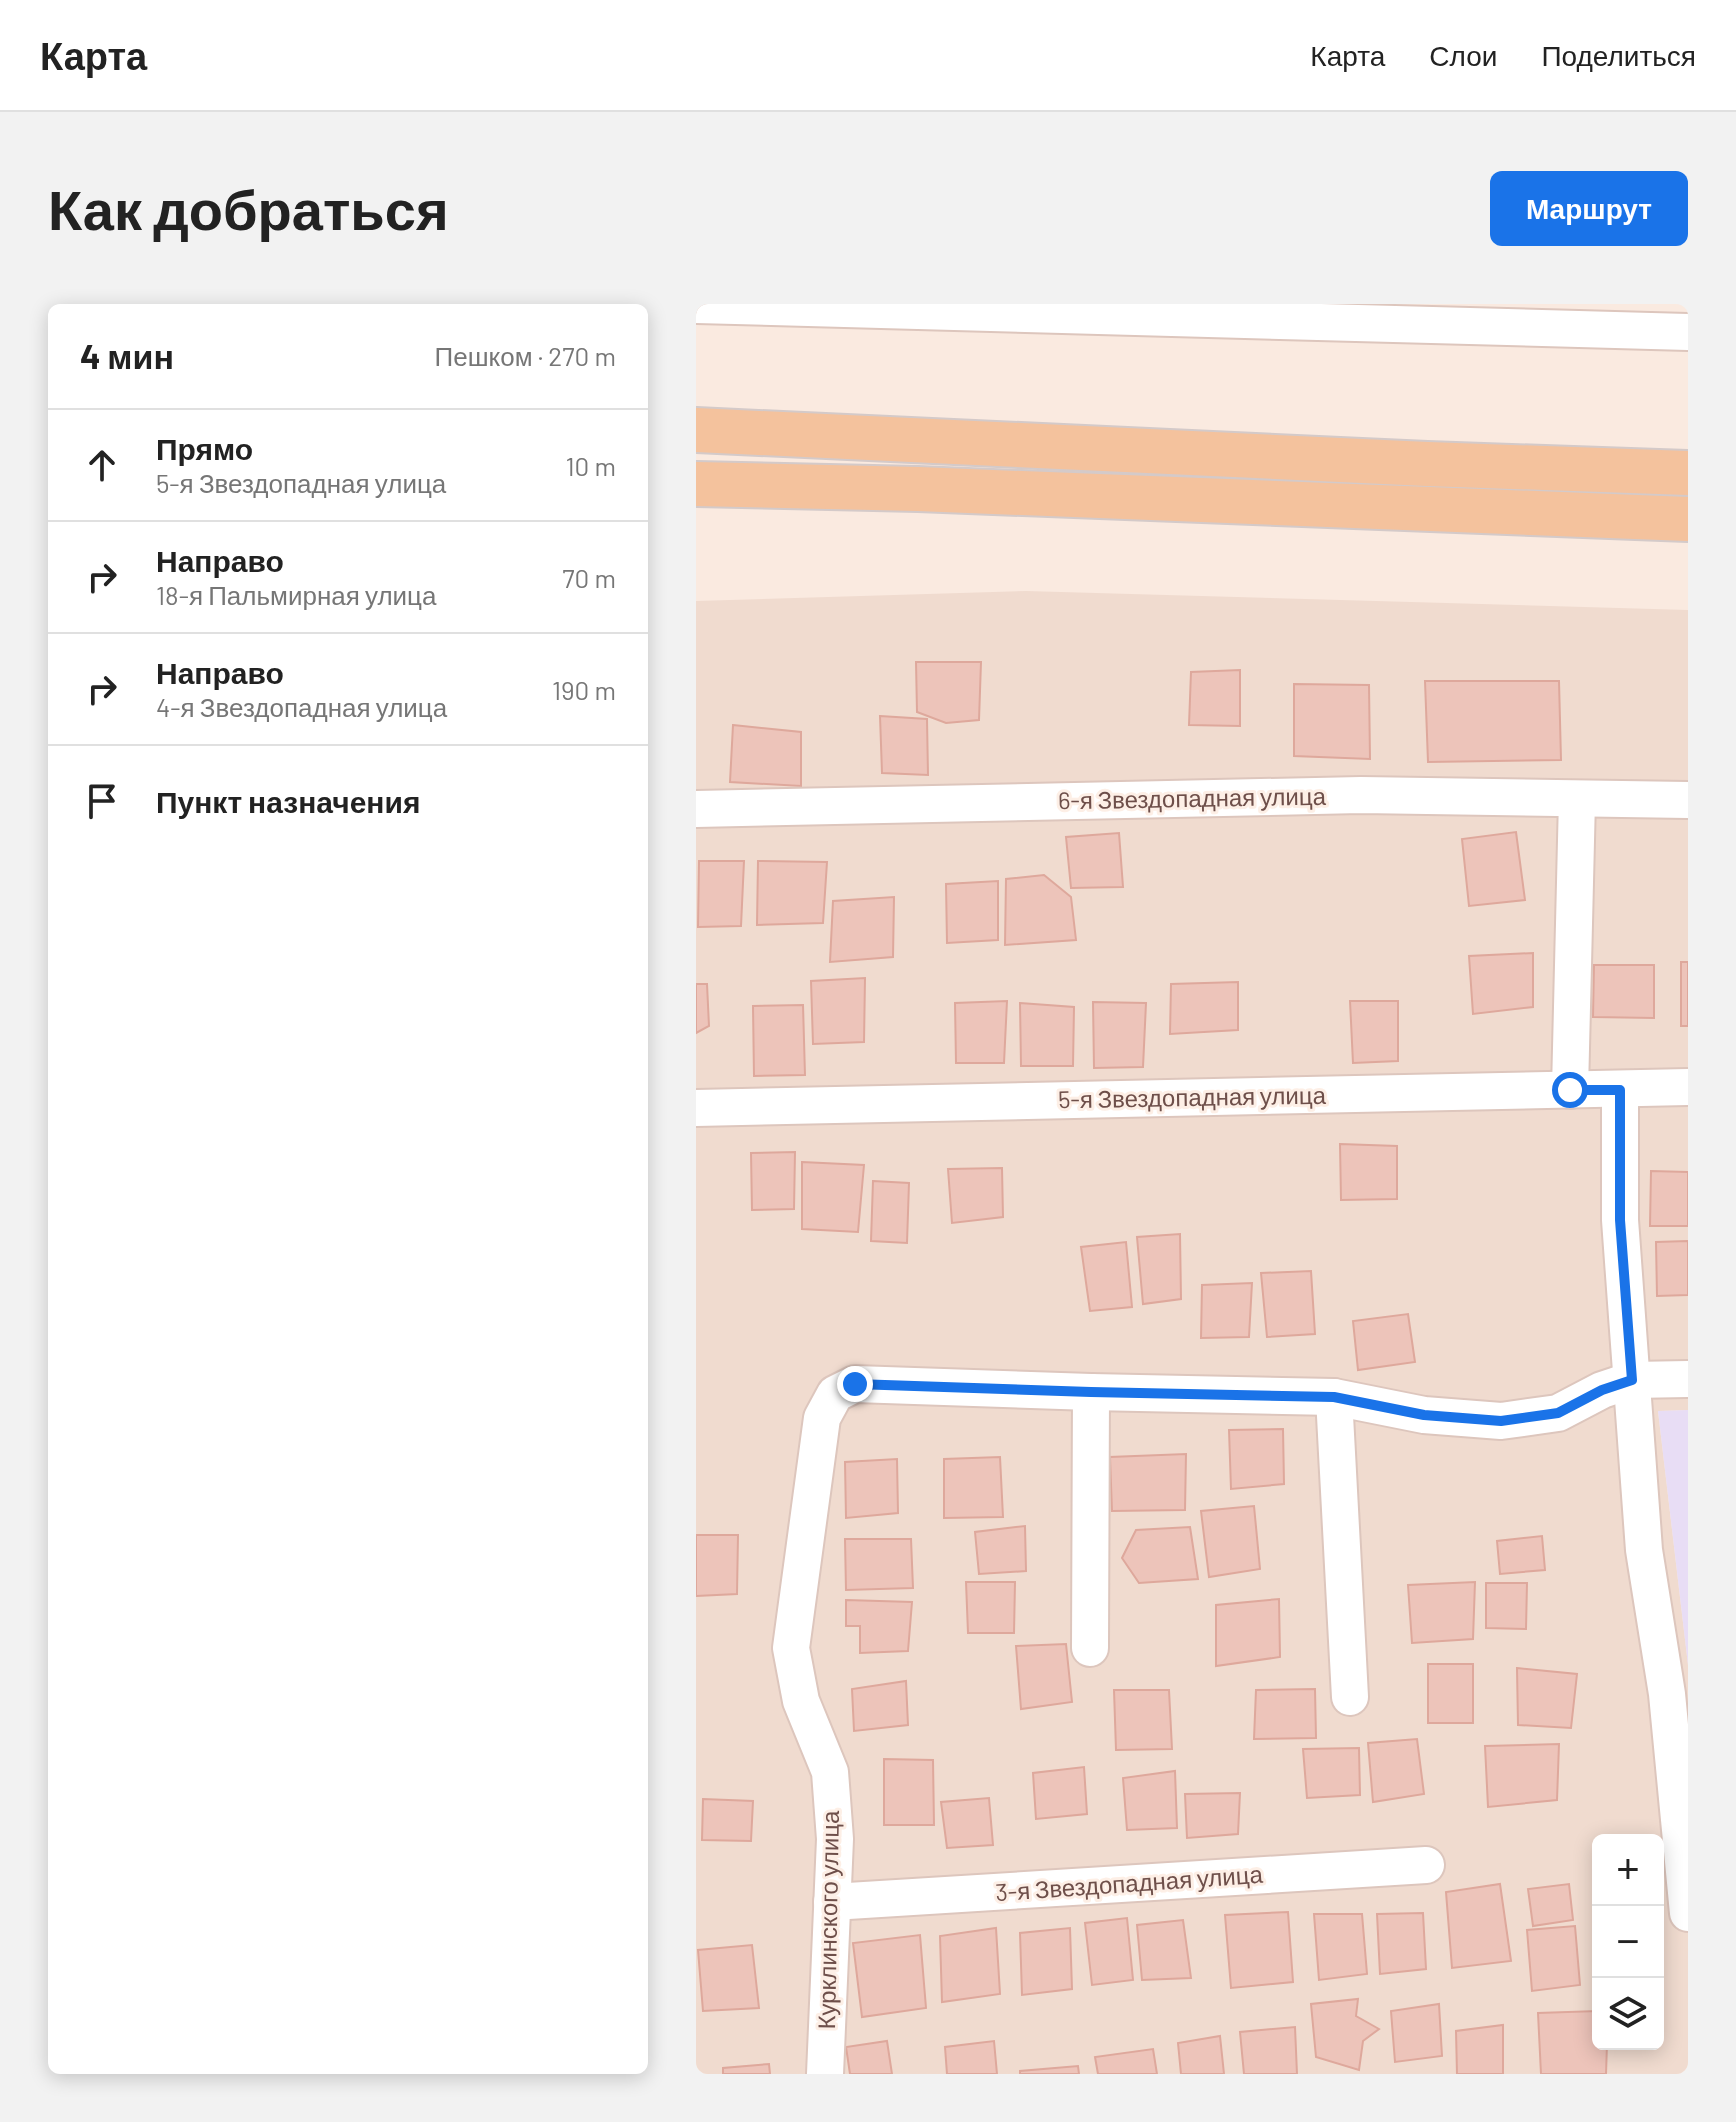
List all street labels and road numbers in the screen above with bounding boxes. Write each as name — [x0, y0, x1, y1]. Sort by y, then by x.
street label: 6-я Звездопадная улица — [1058, 781, 1327, 814]
street label: 5-я Звездопадная улица — [1058, 1080, 1327, 1113]
street label: Курклинского улица — [811, 1810, 844, 2030]
street label: 3-я Звездопадная улица — [994, 1859, 1264, 1906]

